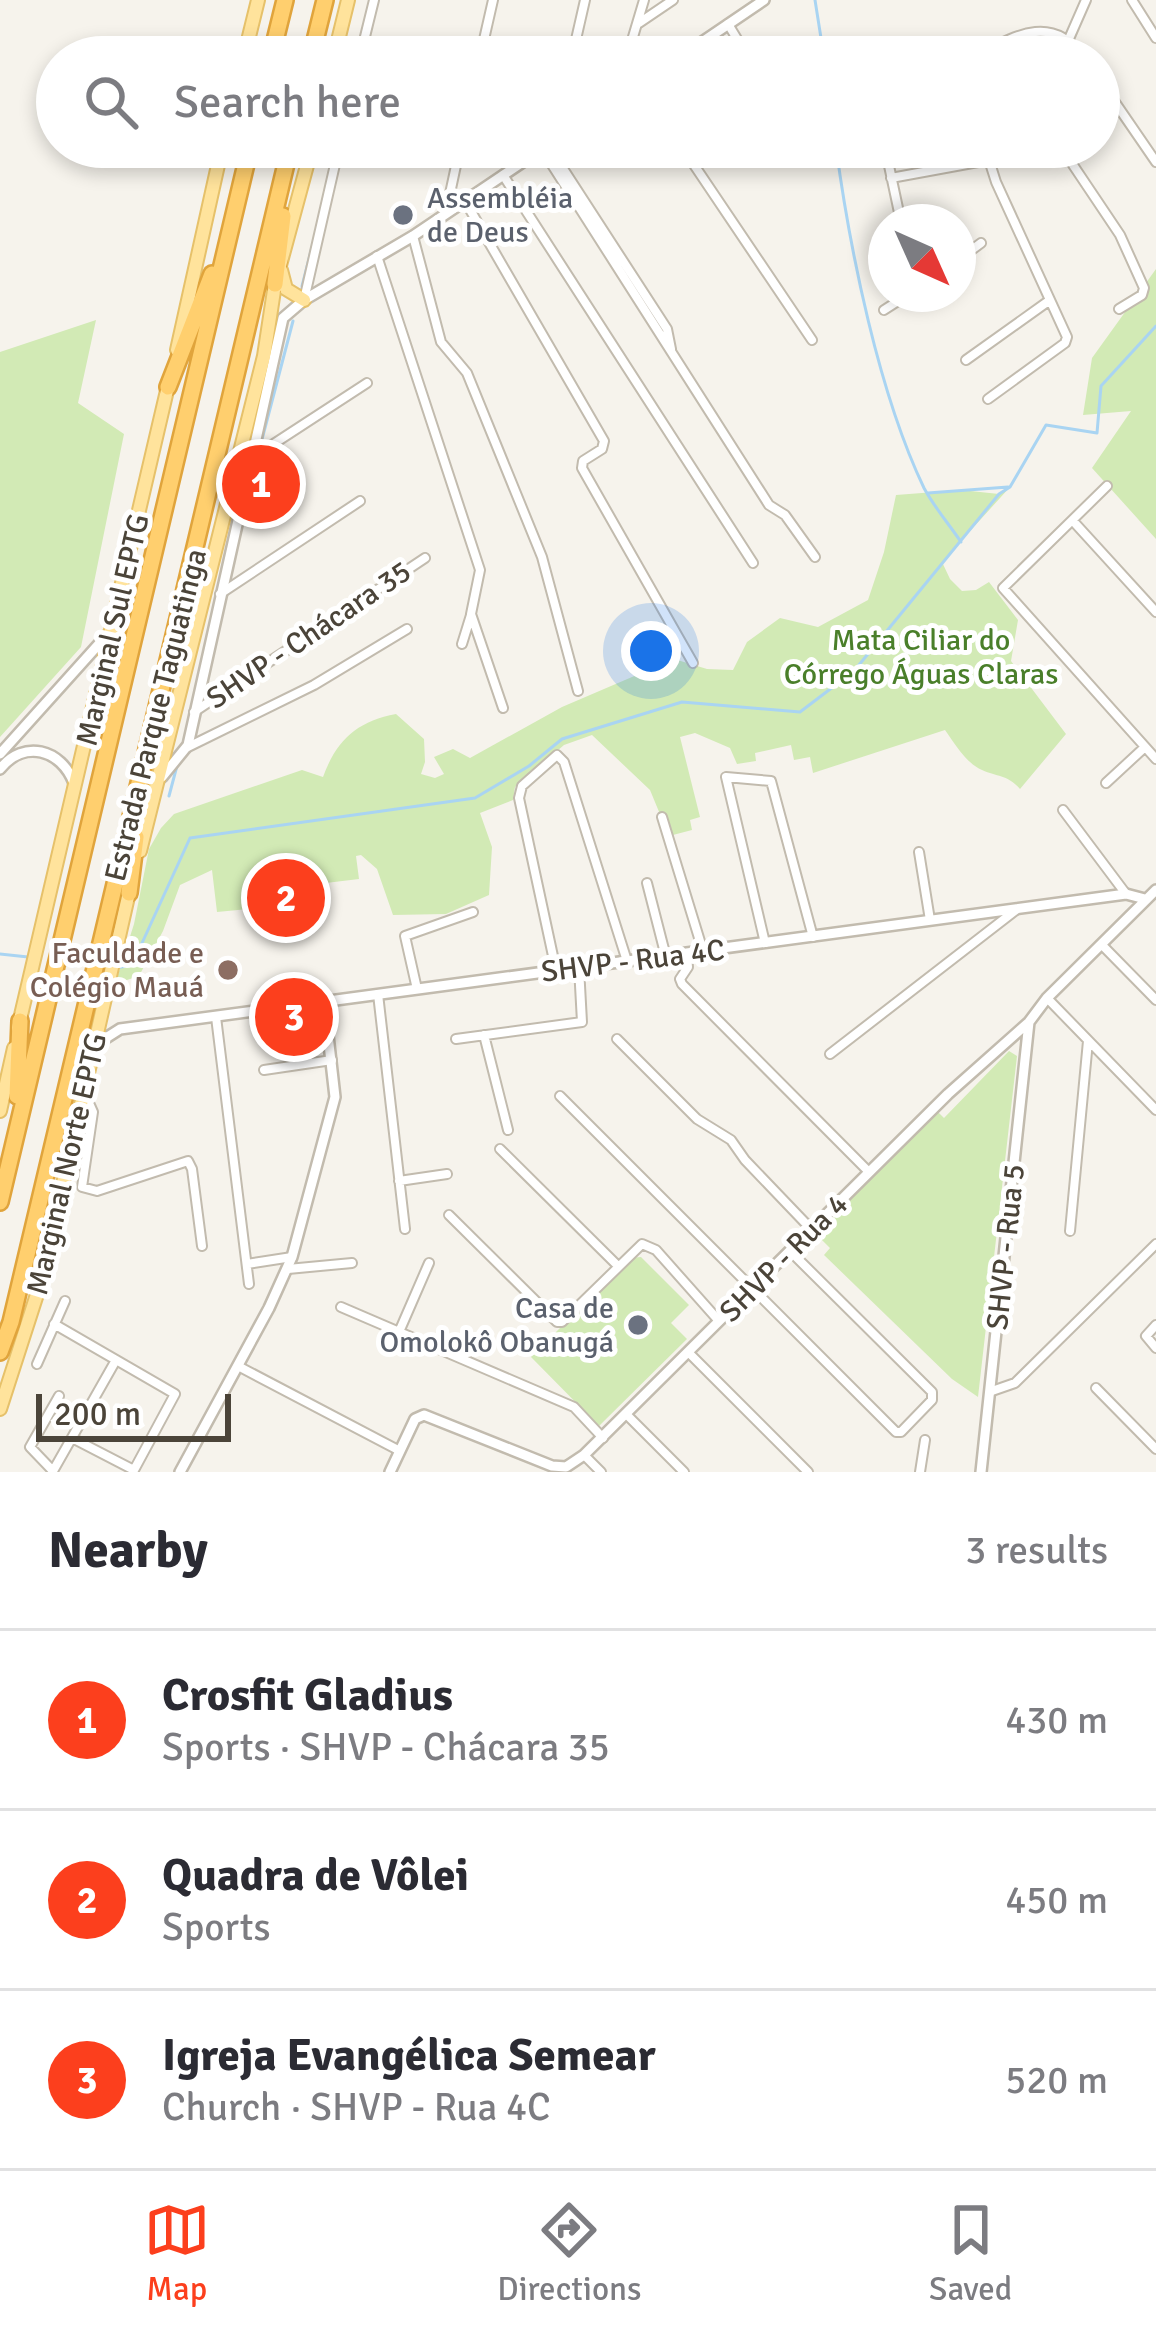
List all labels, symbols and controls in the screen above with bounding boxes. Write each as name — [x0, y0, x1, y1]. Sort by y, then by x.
search box — [36, 36, 1120, 168]
icon: search — [78, 69, 144, 135]
text: Search here — [174, 75, 401, 130]
place label: Assembléia de Deus — [427, 180, 573, 251]
marker: Assembléia de Deus — [390, 202, 416, 228]
north arrow — [868, 204, 976, 312]
pin: 1 — [222, 439, 300, 529]
street label: Marginal Sul EPTG — [68, 510, 158, 750]
street label: Estrada Parque Taguatinga — [97, 545, 215, 885]
street label: SHVP - Chácara 35 — [200, 553, 418, 717]
your location — [621, 621, 681, 681]
park label: Mata Ciliar do Córrego Águas Claras — [784, 622, 1058, 693]
pin: 2 — [247, 853, 325, 943]
street label: SHVP - Rua 4C — [539, 931, 727, 991]
place label: Faculdade e Colégio Mauá — [30, 935, 204, 1006]
marker: Faculdade e Colégio Mauá — [215, 957, 241, 983]
pin: 3 — [255, 972, 333, 1062]
street label: Marginal Norte EPTG — [19, 1029, 115, 1299]
street label: SHVP - Rua 5 — [979, 1162, 1033, 1332]
street label: SHVP - Rua 4 — [712, 1186, 856, 1330]
place label: Casa de Omolokô Obanugá — [379, 1290, 614, 1361]
marker: Casa de Omolokô Obanugá — [625, 1312, 651, 1338]
scale bar — [36, 1388, 231, 1441]
text: 200 m — [54, 1394, 141, 1435]
text: Nearby — [48, 1519, 208, 1582]
text: 3 results — [965, 1526, 1108, 1574]
text: Crosfit Gladius — [162, 1668, 453, 1723]
text: 1 — [76, 1696, 98, 1744]
text: 430 m — [1005, 1696, 1108, 1744]
text: Sports · SHVP - Chácara 35 — [162, 1723, 610, 1771]
text: Quadra de Vôlei — [162, 1848, 469, 1903]
text: 2 — [76, 1876, 98, 1924]
text: 450 m — [1005, 1876, 1108, 1924]
text: Sports — [162, 1903, 271, 1951]
text: Igreja Evangélica Semear — [162, 2028, 656, 2083]
text: 3 — [76, 2056, 98, 2104]
text: 520 m — [1005, 2056, 1108, 2104]
text: Church · SHVP - Rua 4C — [162, 2083, 551, 2131]
tab: Map — [144, 2197, 210, 2310]
tab: Directions — [497, 2197, 642, 2310]
tab: Saved — [929, 2197, 1012, 2310]

